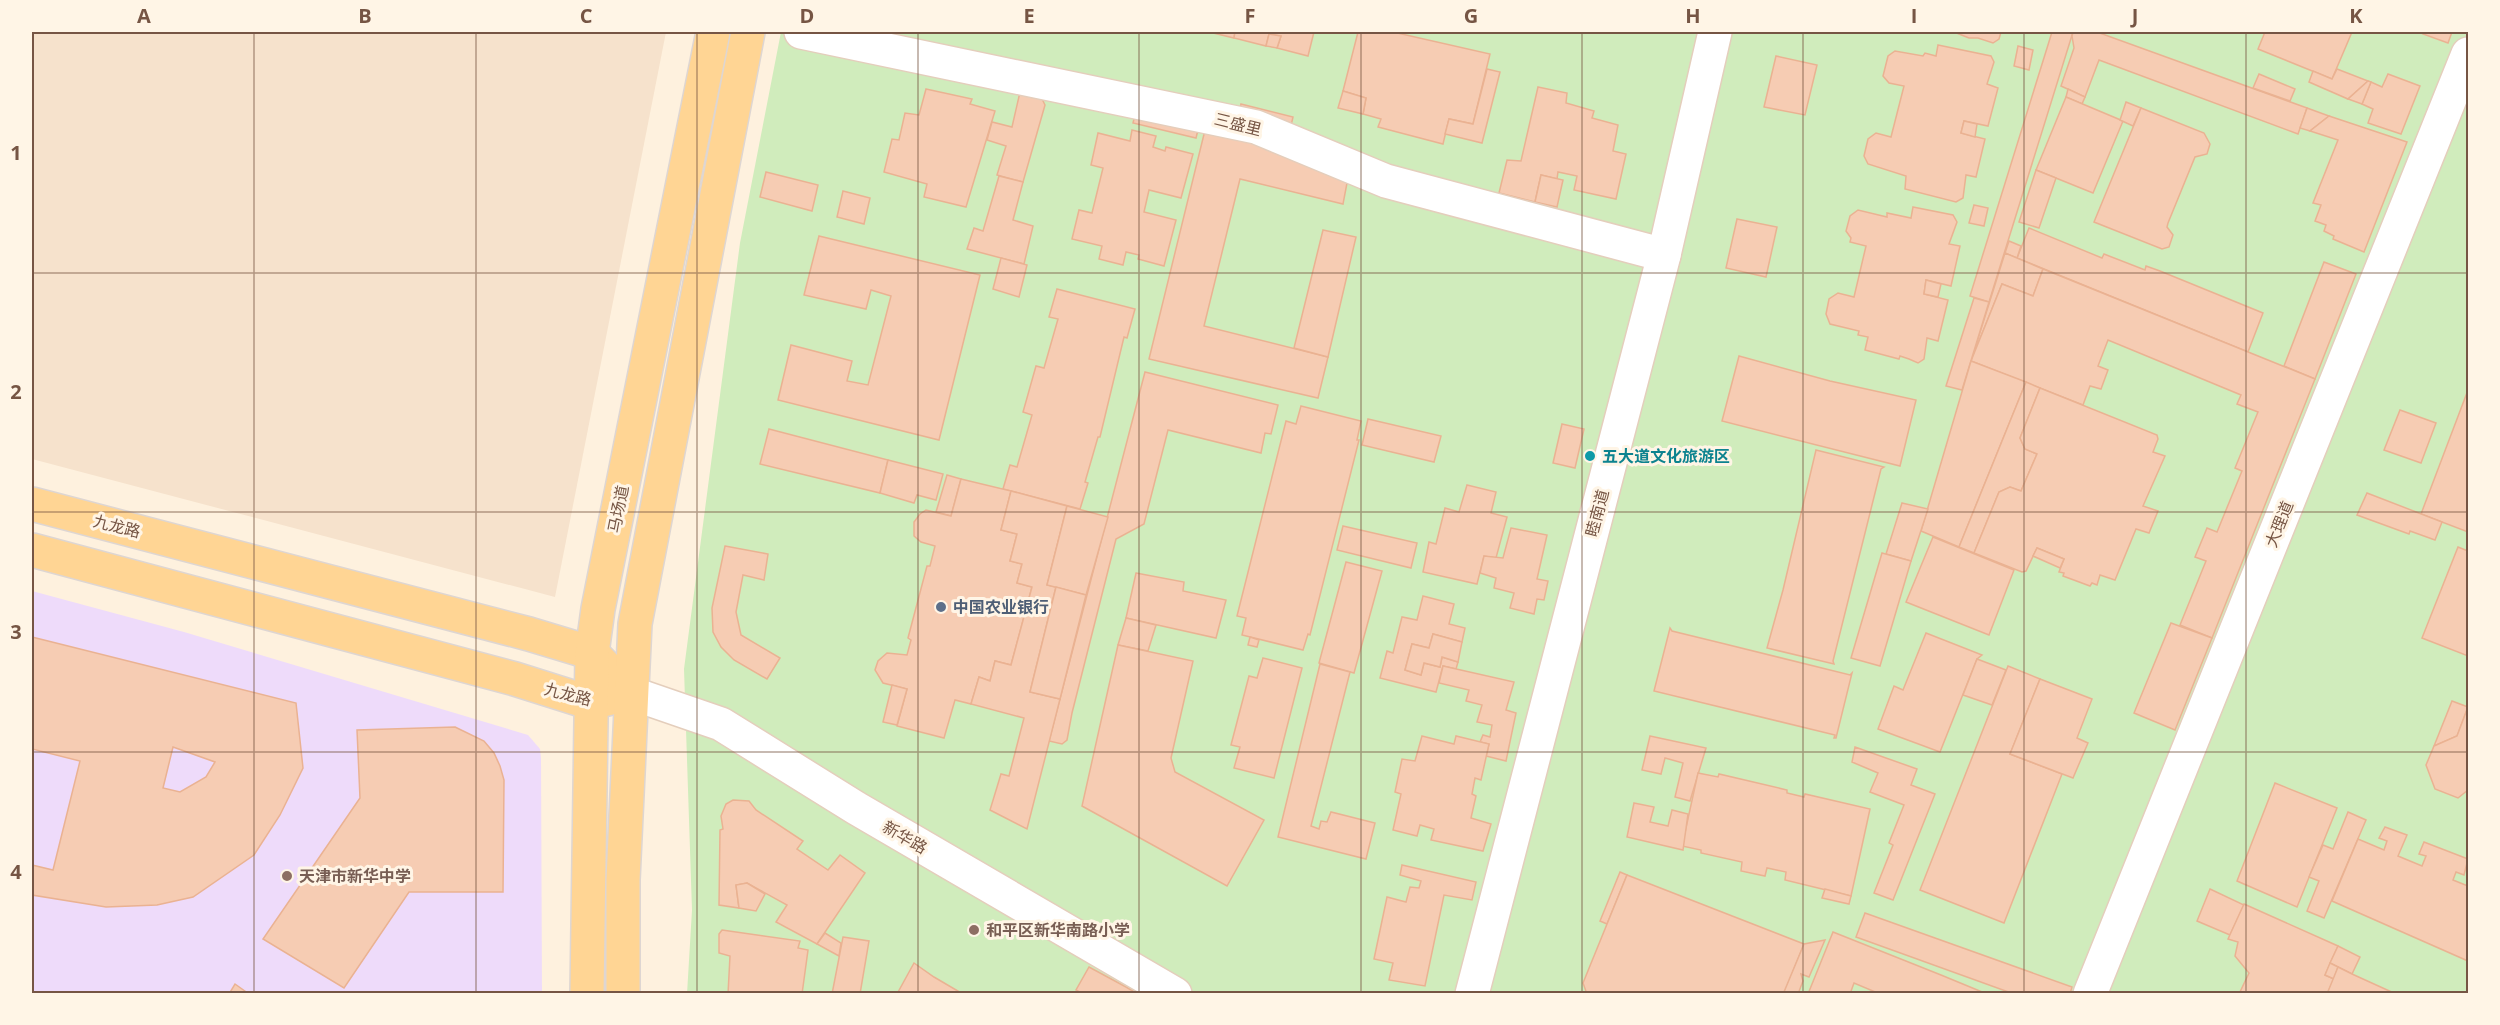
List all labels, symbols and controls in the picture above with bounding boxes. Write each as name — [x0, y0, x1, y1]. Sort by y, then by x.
text: A — [137, 2, 151, 29]
text: B — [358, 2, 372, 29]
text: C — [580, 2, 593, 29]
text: D — [800, 2, 814, 29]
text: E — [1023, 2, 1035, 29]
text: F — [1245, 2, 1255, 29]
text: G — [1464, 2, 1478, 29]
text: H — [1685, 2, 1701, 29]
text: I — [1911, 2, 1917, 29]
text: J — [2130, 2, 2138, 29]
text: K — [2349, 2, 2363, 29]
street label: 三盛里 — [1212, 108, 1264, 140]
text: 1 — [10, 139, 22, 166]
text: 2 — [10, 378, 22, 405]
place label: 五大道文化旅游区 — [1602, 445, 1730, 467]
marker: 五大道文化旅游区 — [1583, 449, 1597, 463]
street label: 马场道 — [603, 483, 633, 535]
street label: 睦南道 — [1580, 487, 1614, 539]
street label: 大理道 — [2260, 498, 2298, 550]
street label: 九龙路 — [91, 510, 143, 542]
place label: 中国农业银行 — [953, 596, 1049, 618]
marker: 中国农业银行 — [934, 600, 948, 614]
text: 3 — [10, 618, 22, 645]
street label: 九龙路 — [542, 678, 594, 710]
street label: 新华路 — [879, 815, 931, 859]
text: 4 — [10, 858, 22, 885]
place label: 天津市新华中学 — [299, 865, 411, 887]
marker: 天津市新华中学 — [280, 869, 294, 883]
place label: 和平区新华南路小学 — [986, 919, 1130, 941]
marker: 和平区新华南路小学 — [967, 923, 981, 937]

